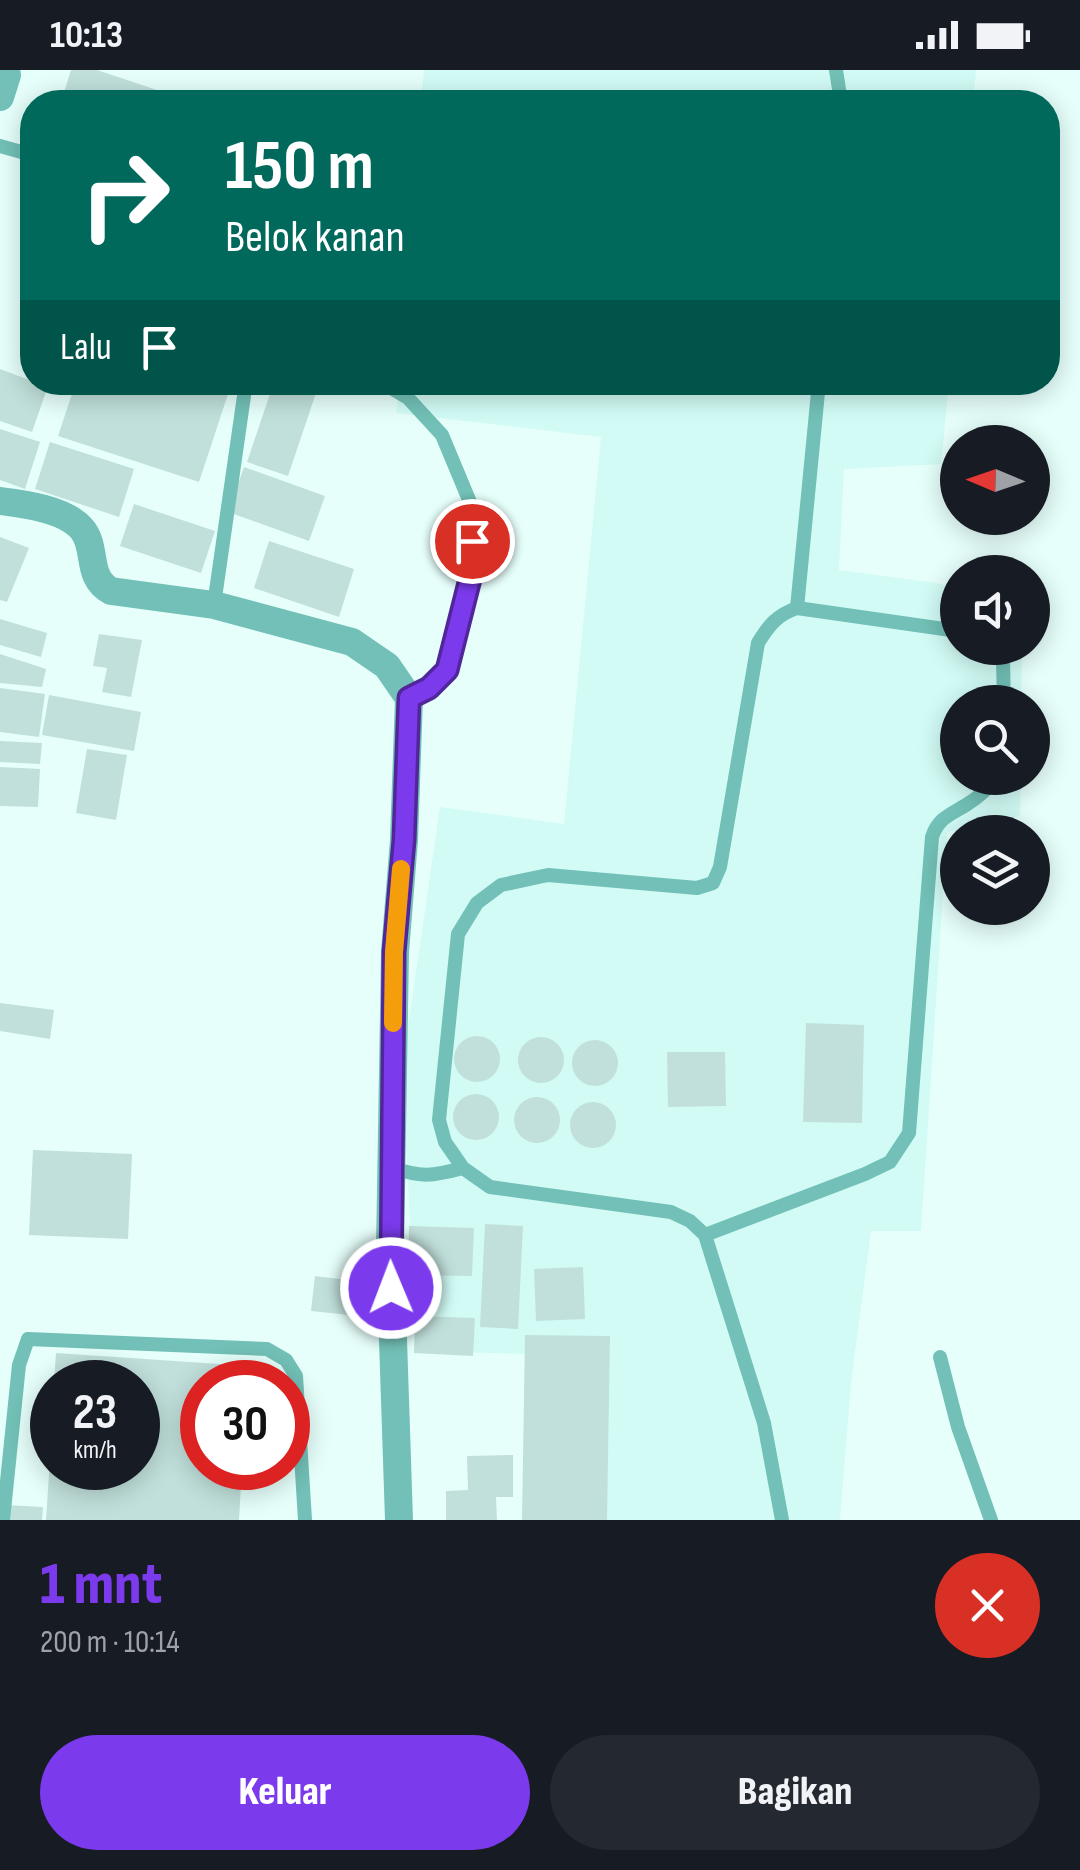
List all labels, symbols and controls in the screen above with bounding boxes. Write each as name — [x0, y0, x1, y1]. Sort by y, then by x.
text: 10:13 — [50, 13, 123, 58]
text: 150 m — [225, 125, 374, 209]
icon: right — [60, 130, 190, 260]
text: Belok kanan — [225, 210, 405, 265]
icon: arrive — [132, 320, 187, 375]
text: Lalu — [60, 325, 112, 370]
north arrow — [940, 425, 1050, 535]
map controls — [940, 425, 1050, 925]
pin — [430, 499, 515, 584]
icon: arrive — [445, 514, 500, 569]
button: sound — [940, 555, 1050, 665]
button: search — [940, 685, 1050, 795]
button: layers — [940, 815, 1050, 925]
position arrow — [339, 1236, 443, 1340]
speed limit sign: 30 — [180, 1360, 310, 1490]
text: 23 — [73, 1383, 117, 1443]
text: km/h — [73, 1435, 117, 1466]
text: 1 mnt — [40, 1549, 162, 1621]
button: close — [935, 1553, 1040, 1658]
text: 200 m · 10:14 — [40, 1623, 180, 1662]
button: Keluar — [40, 1735, 530, 1850]
button: Bagikan — [550, 1735, 1040, 1850]

